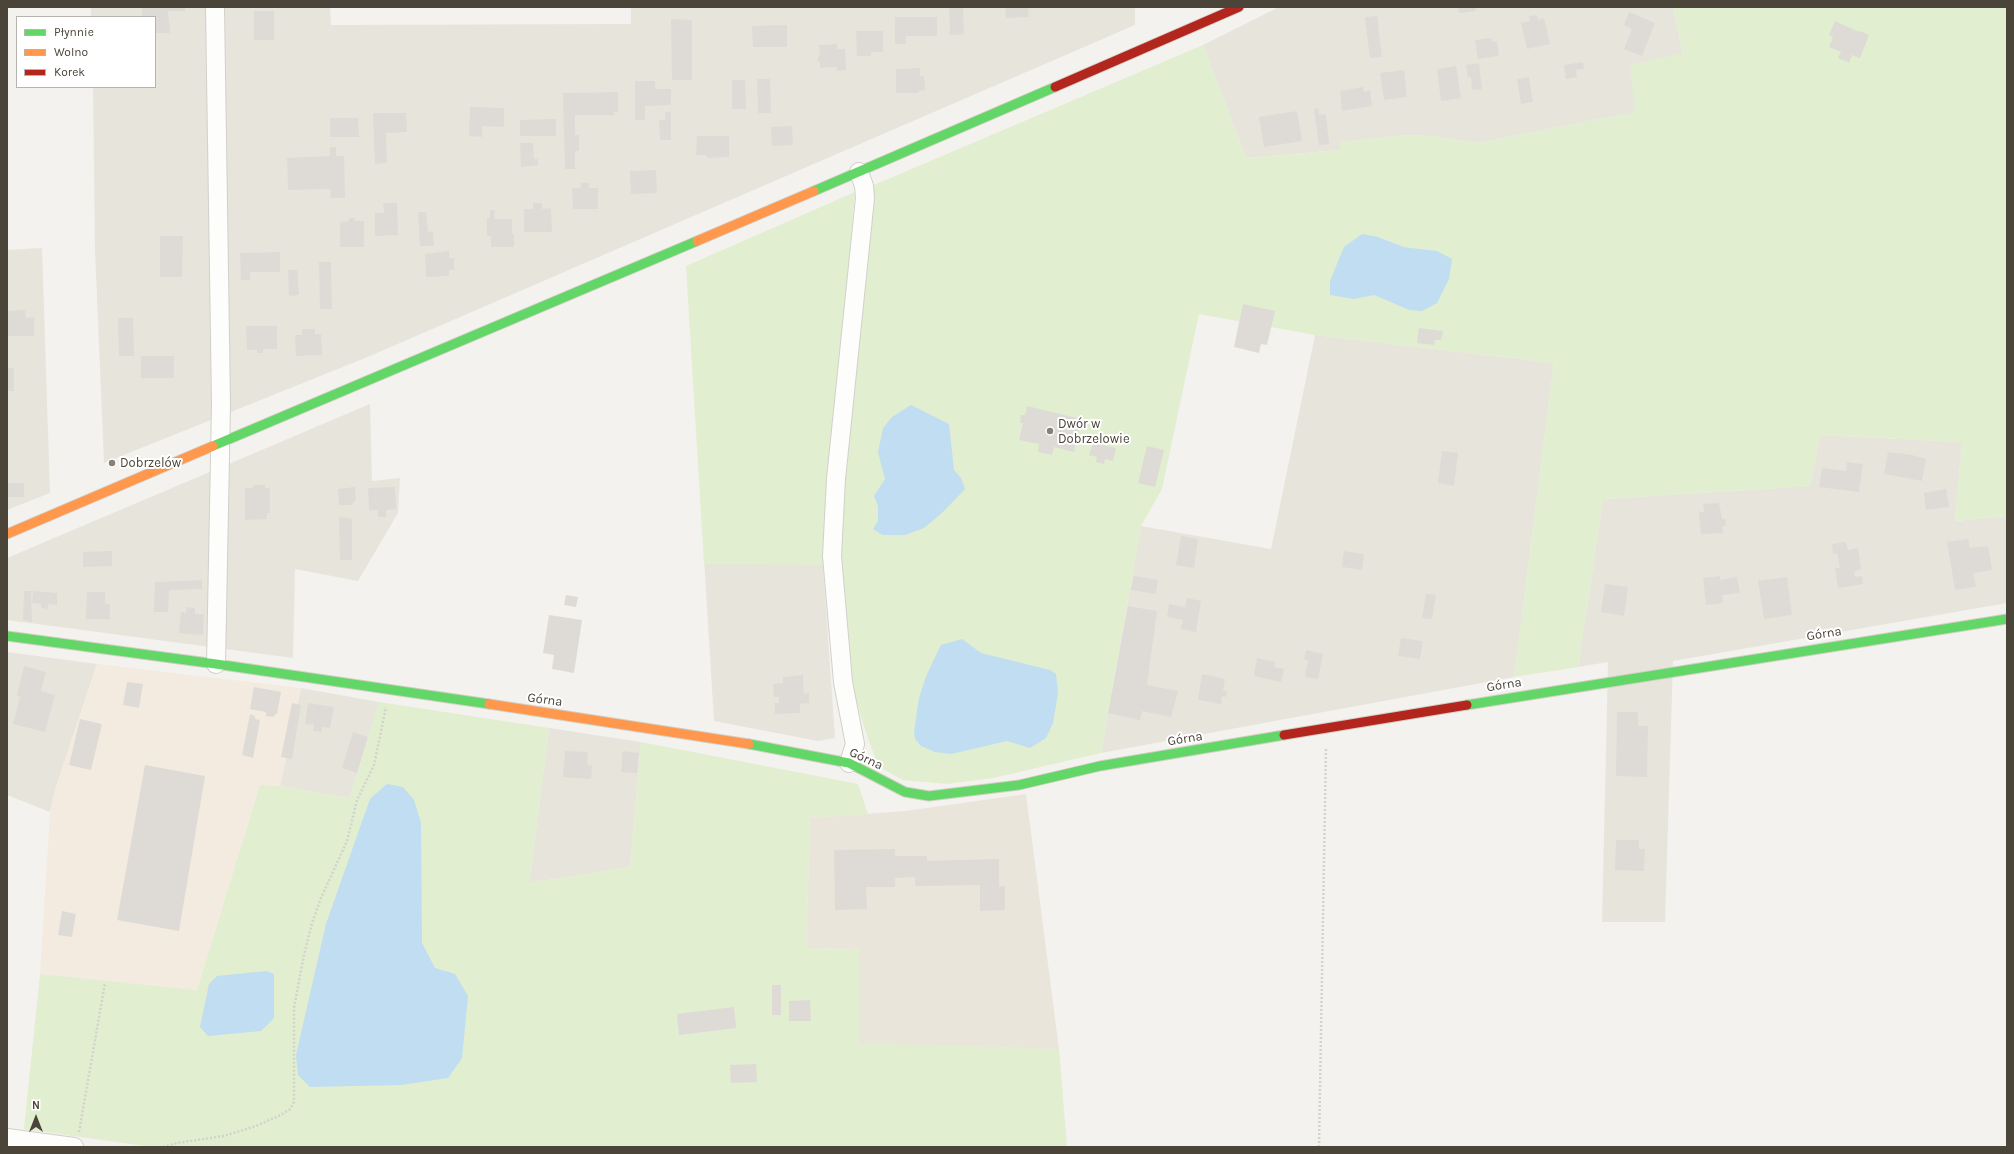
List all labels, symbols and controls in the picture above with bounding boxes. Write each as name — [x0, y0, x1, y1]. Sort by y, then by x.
legend — [16, 16, 156, 88]
text: Płynnie — [54, 25, 94, 39]
text: Wolno — [54, 45, 88, 59]
text: Korek — [54, 65, 85, 79]
place label: Dwór w Dobrzelowie — [1058, 416, 1130, 447]
marker: Dwór w Dobrzelowie — [1045, 426, 1055, 436]
place label: Dobrzelów — [120, 455, 181, 471]
marker: Dobrzelów — [107, 458, 117, 468]
street label: Górna — [1805, 624, 1843, 644]
street label: Górna — [1485, 675, 1523, 695]
street label: Górna — [526, 690, 564, 710]
street label: Górna — [1166, 729, 1204, 749]
street label: Górna — [847, 744, 885, 774]
north arrow — [16, 1098, 56, 1138]
text: N — [32, 1099, 40, 1112]

